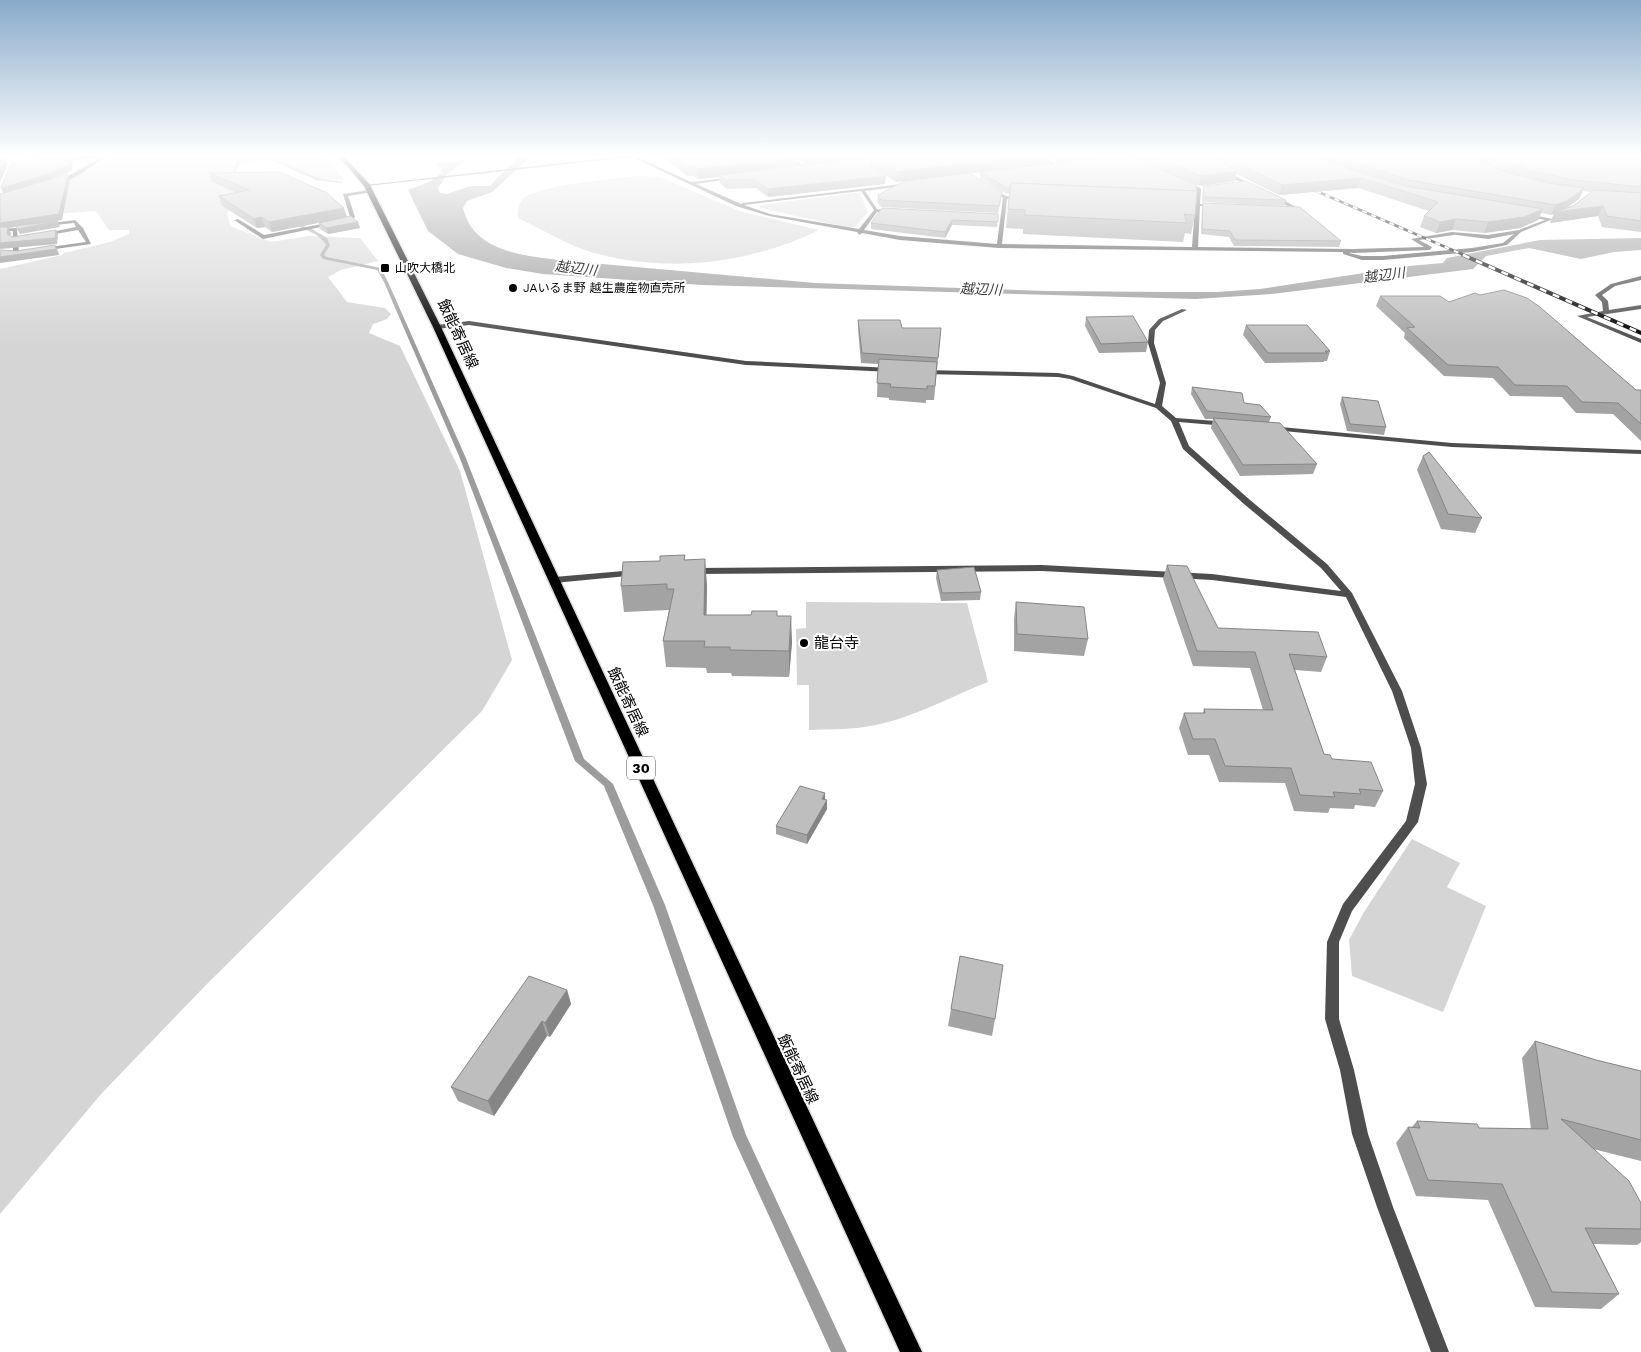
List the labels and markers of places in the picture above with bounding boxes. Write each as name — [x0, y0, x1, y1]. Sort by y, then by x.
place label: 山吹大橋北 — [395, 261, 455, 275]
marker: 山吹大橋北 — [379, 262, 391, 274]
place label: JAいるま野 越生農産物直売所 — [523, 281, 686, 295]
marker: JAいるま野 越生農産物直売所 — [507, 282, 519, 294]
place label: 龍台寺 — [814, 634, 859, 652]
marker: 龍台寺 — [798, 637, 810, 649]

